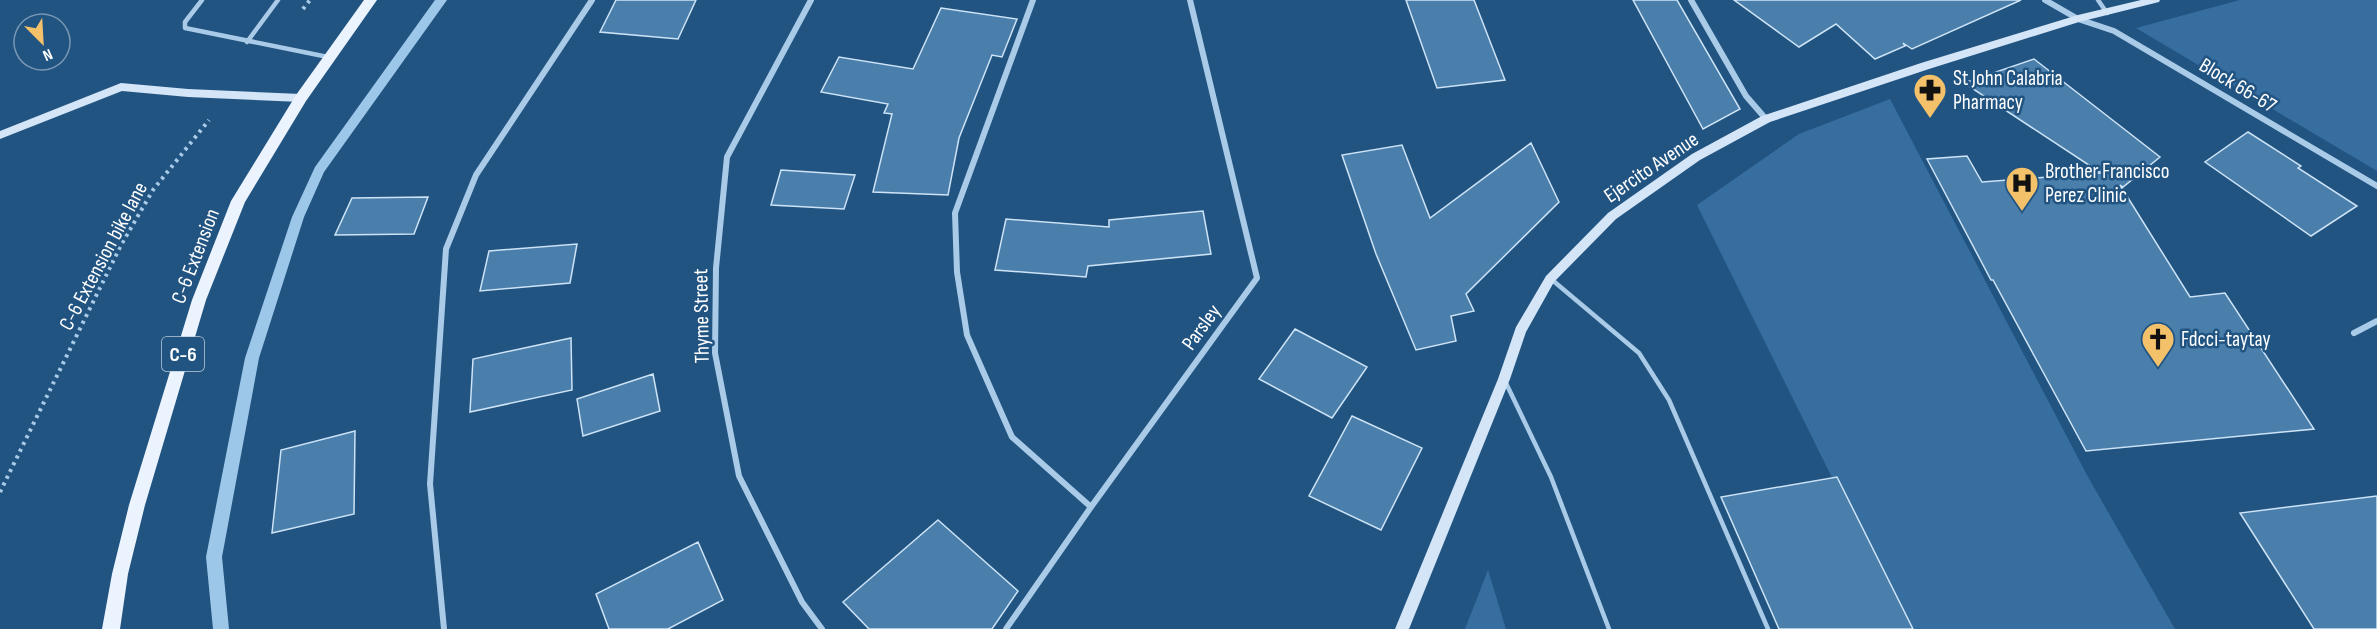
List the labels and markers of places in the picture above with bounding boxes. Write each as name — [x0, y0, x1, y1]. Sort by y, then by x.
place label: St John Calabria Pharmacy — [1953, 66, 2063, 115]
pharmacy icon: St John Calabria Pharmacy — [1912, 72, 1948, 119]
place label: Brother Francisco Perez Clinic — [2045, 159, 2170, 208]
hospital icon: Brother Francisco Perez Clinic — [2004, 165, 2040, 212]
church icon: Fdcci-taytay — [2140, 321, 2176, 368]
place label: Fdcci-taytay — [2181, 327, 2271, 352]

